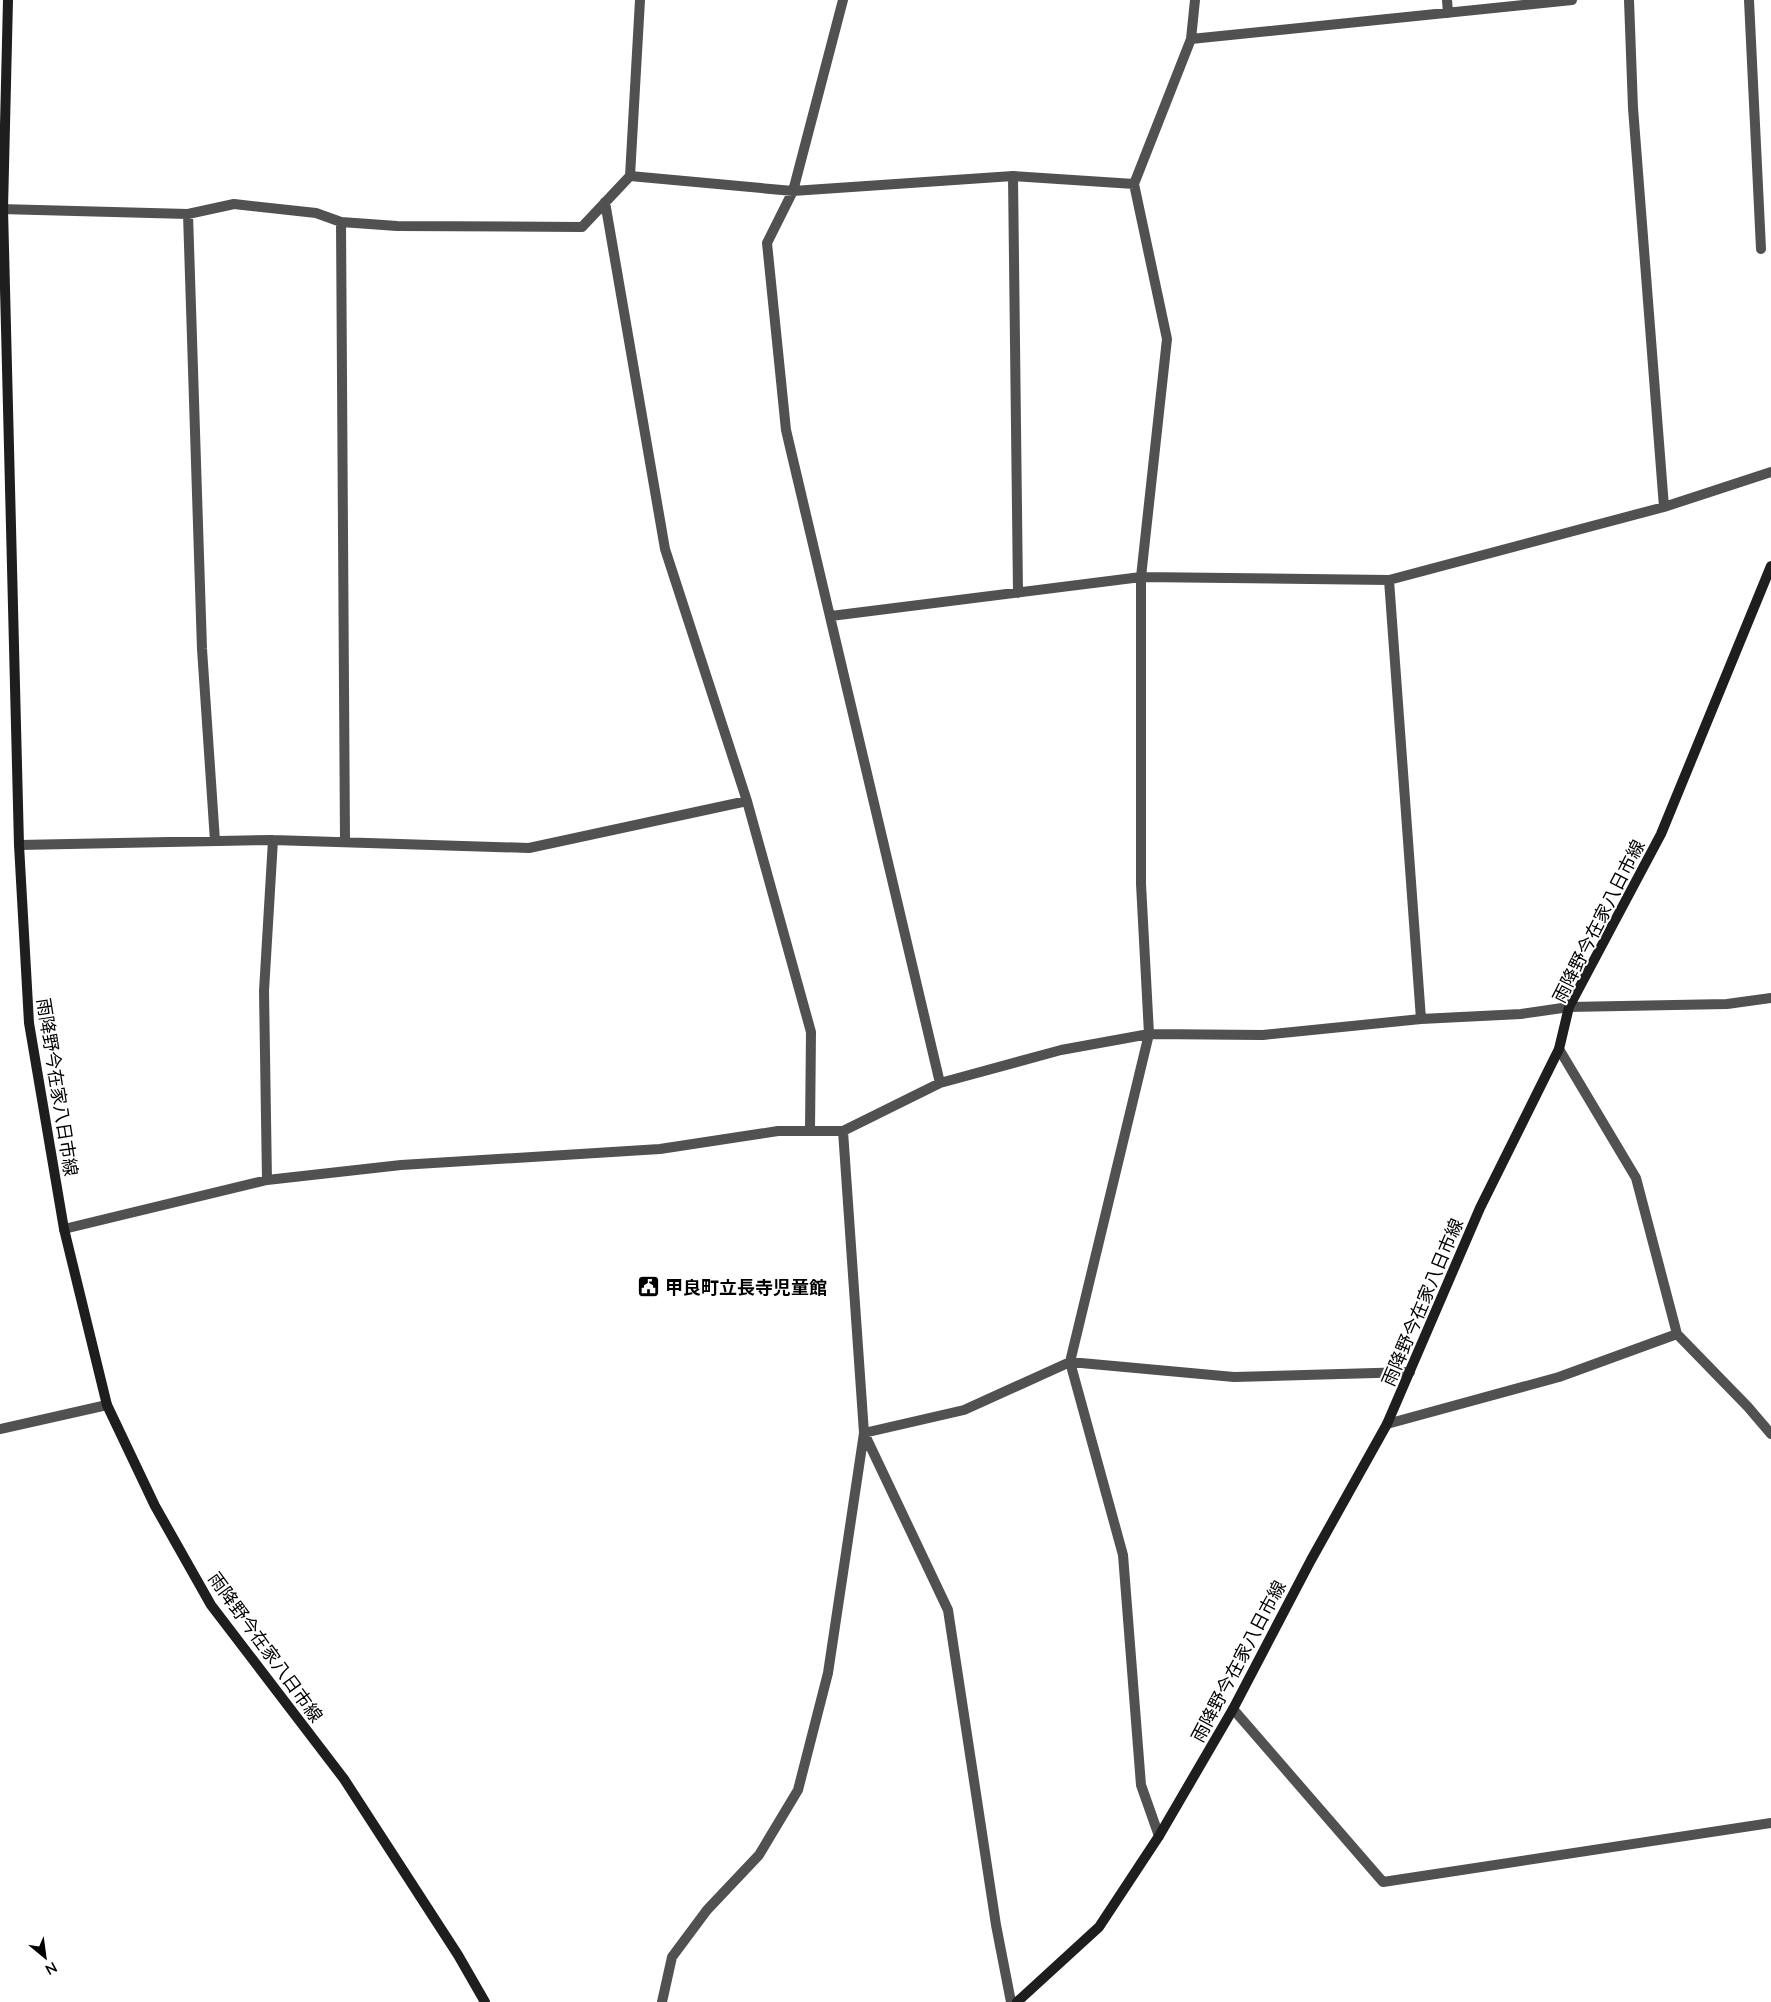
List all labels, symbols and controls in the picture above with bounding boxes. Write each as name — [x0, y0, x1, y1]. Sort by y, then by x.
street label: 雨降野今在家八日市線 — [1547, 836, 1649, 1006]
street label: 雨降野今在家八日市線 — [33, 996, 83, 1178]
street label: 雨降野今在家八日市線 — [1377, 1215, 1467, 1389]
public building icon: 甲良町立長寺児童館 — [637, 1275, 661, 1299]
place label: 甲良町立長寺児童館 — [665, 1276, 827, 1298]
street label: 雨降野今在家八日市線 — [204, 1568, 328, 1726]
street label: 雨降野今在家八日市線 — [1186, 1576, 1290, 1746]
north arrow — [20, 1932, 70, 1982]
text: N — [43, 1959, 60, 1979]

